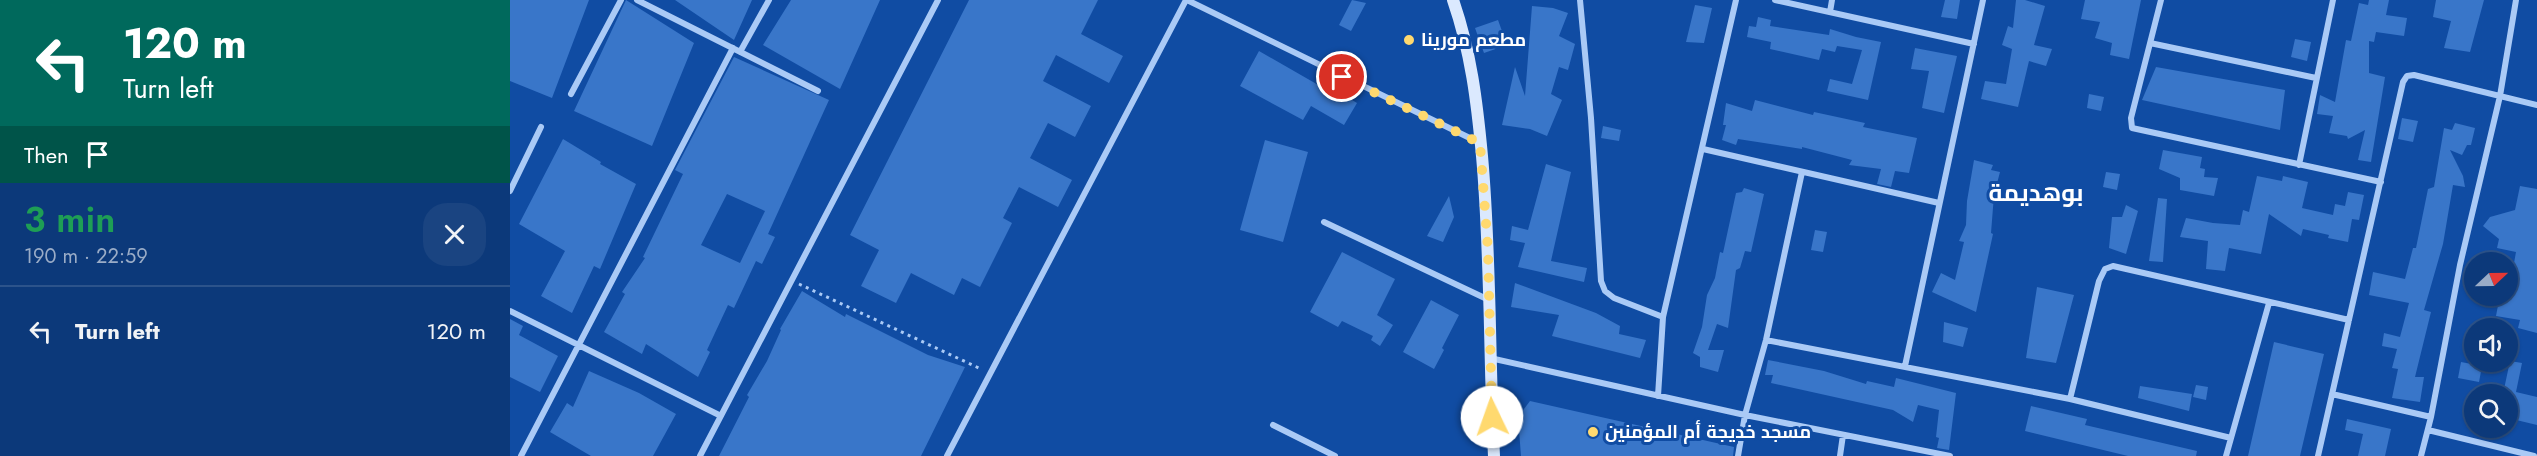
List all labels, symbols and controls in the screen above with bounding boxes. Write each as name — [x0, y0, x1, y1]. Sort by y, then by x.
text: 120 m — [123, 13, 247, 74]
icon: left — [24, 24, 102, 102]
place label: مطعم مورينا — [1421, 27, 1526, 53]
marker: مطعم مورينا — [1402, 33, 1416, 47]
pin — [1316, 51, 1367, 102]
icon: arrive — [1325, 60, 1358, 93]
text: Turn left — [123, 69, 213, 108]
icon: arrive — [81, 138, 114, 171]
text: Then — [24, 139, 69, 171]
district label: بوهديمة — [1988, 175, 2084, 210]
text: 3 min — [24, 193, 115, 245]
button: close — [423, 203, 486, 266]
text: 190 m · 22:59 — [24, 242, 148, 271]
north arrow — [2464, 252, 2518, 306]
map controls — [2464, 252, 2518, 438]
icon: left — [24, 315, 57, 348]
text: Turn left — [75, 315, 160, 347]
text: 120 m — [427, 315, 486, 347]
button: sound — [2464, 318, 2518, 372]
button: search — [2464, 384, 2518, 438]
position arrow — [1460, 385, 1524, 449]
place label: مسجد خديجة أم المؤمنين — [1605, 419, 1811, 445]
marker: مسجد خديجة أم المؤمنين — [1586, 425, 1600, 439]

